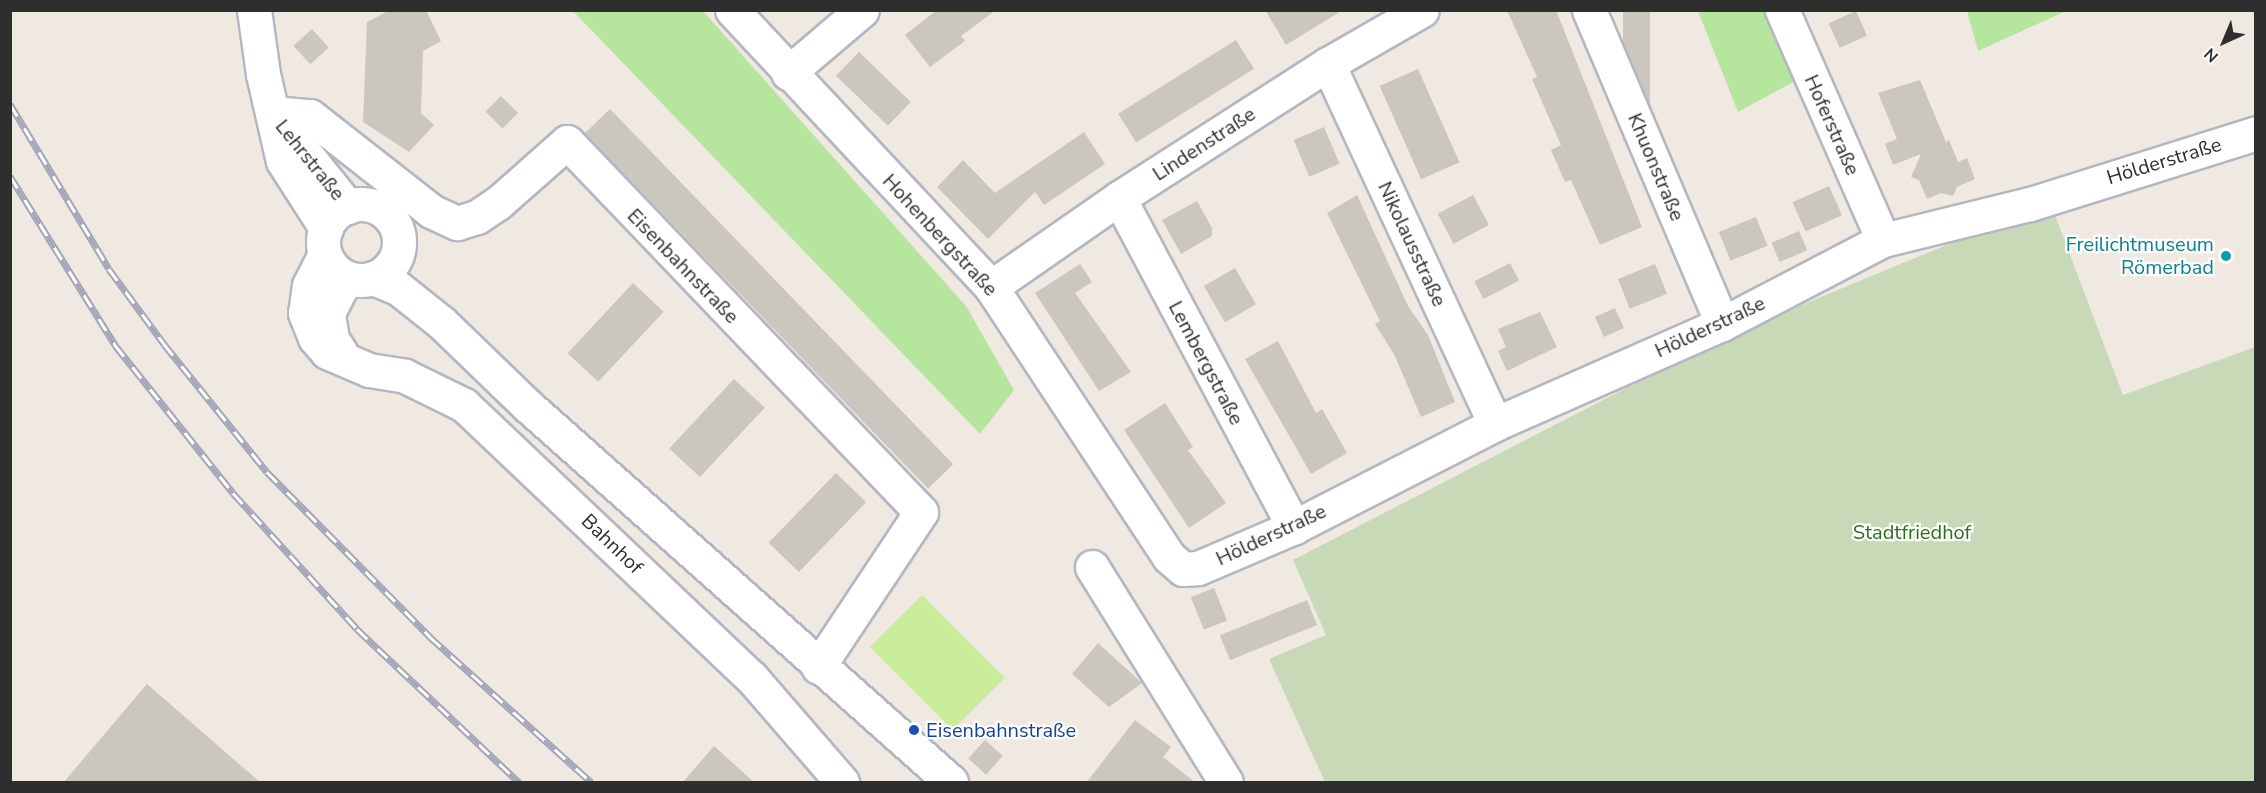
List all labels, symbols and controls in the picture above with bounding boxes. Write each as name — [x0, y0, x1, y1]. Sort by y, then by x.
north arrow — [2194, 12, 2254, 72]
text: N — [2200, 43, 2223, 67]
street label: Hoferstraße — [1799, 71, 1865, 179]
street label: Lindenstraße — [1148, 102, 1260, 186]
street label: Khuonstraße — [1623, 110, 1689, 224]
street label: Lehrstraße — [270, 115, 350, 205]
street label: Hölderstraße — [2104, 132, 2224, 190]
street label: Hohenbergstraße — [877, 169, 1003, 301]
street label: Nikolausstraße — [1373, 178, 1451, 310]
street label: Eisenbahnstraße — [622, 204, 744, 328]
place label: Freilichtmuseum Römerbad — [2066, 232, 2214, 279]
marker: Freilichtmuseum Römerbad — [2219, 249, 2233, 263]
street label: Hölderstraße — [1651, 291, 1769, 363]
street label: Lembergstraße — [1163, 297, 1249, 429]
street label: Hölderstraße — [1212, 499, 1330, 571]
street label: Bahnhof — [576, 509, 648, 579]
park label: Stadtfriedhof — [1853, 520, 1971, 544]
place label: Eisenbahnstraße — [926, 718, 1076, 742]
marker: Eisenbahnstraße — [907, 723, 921, 737]

